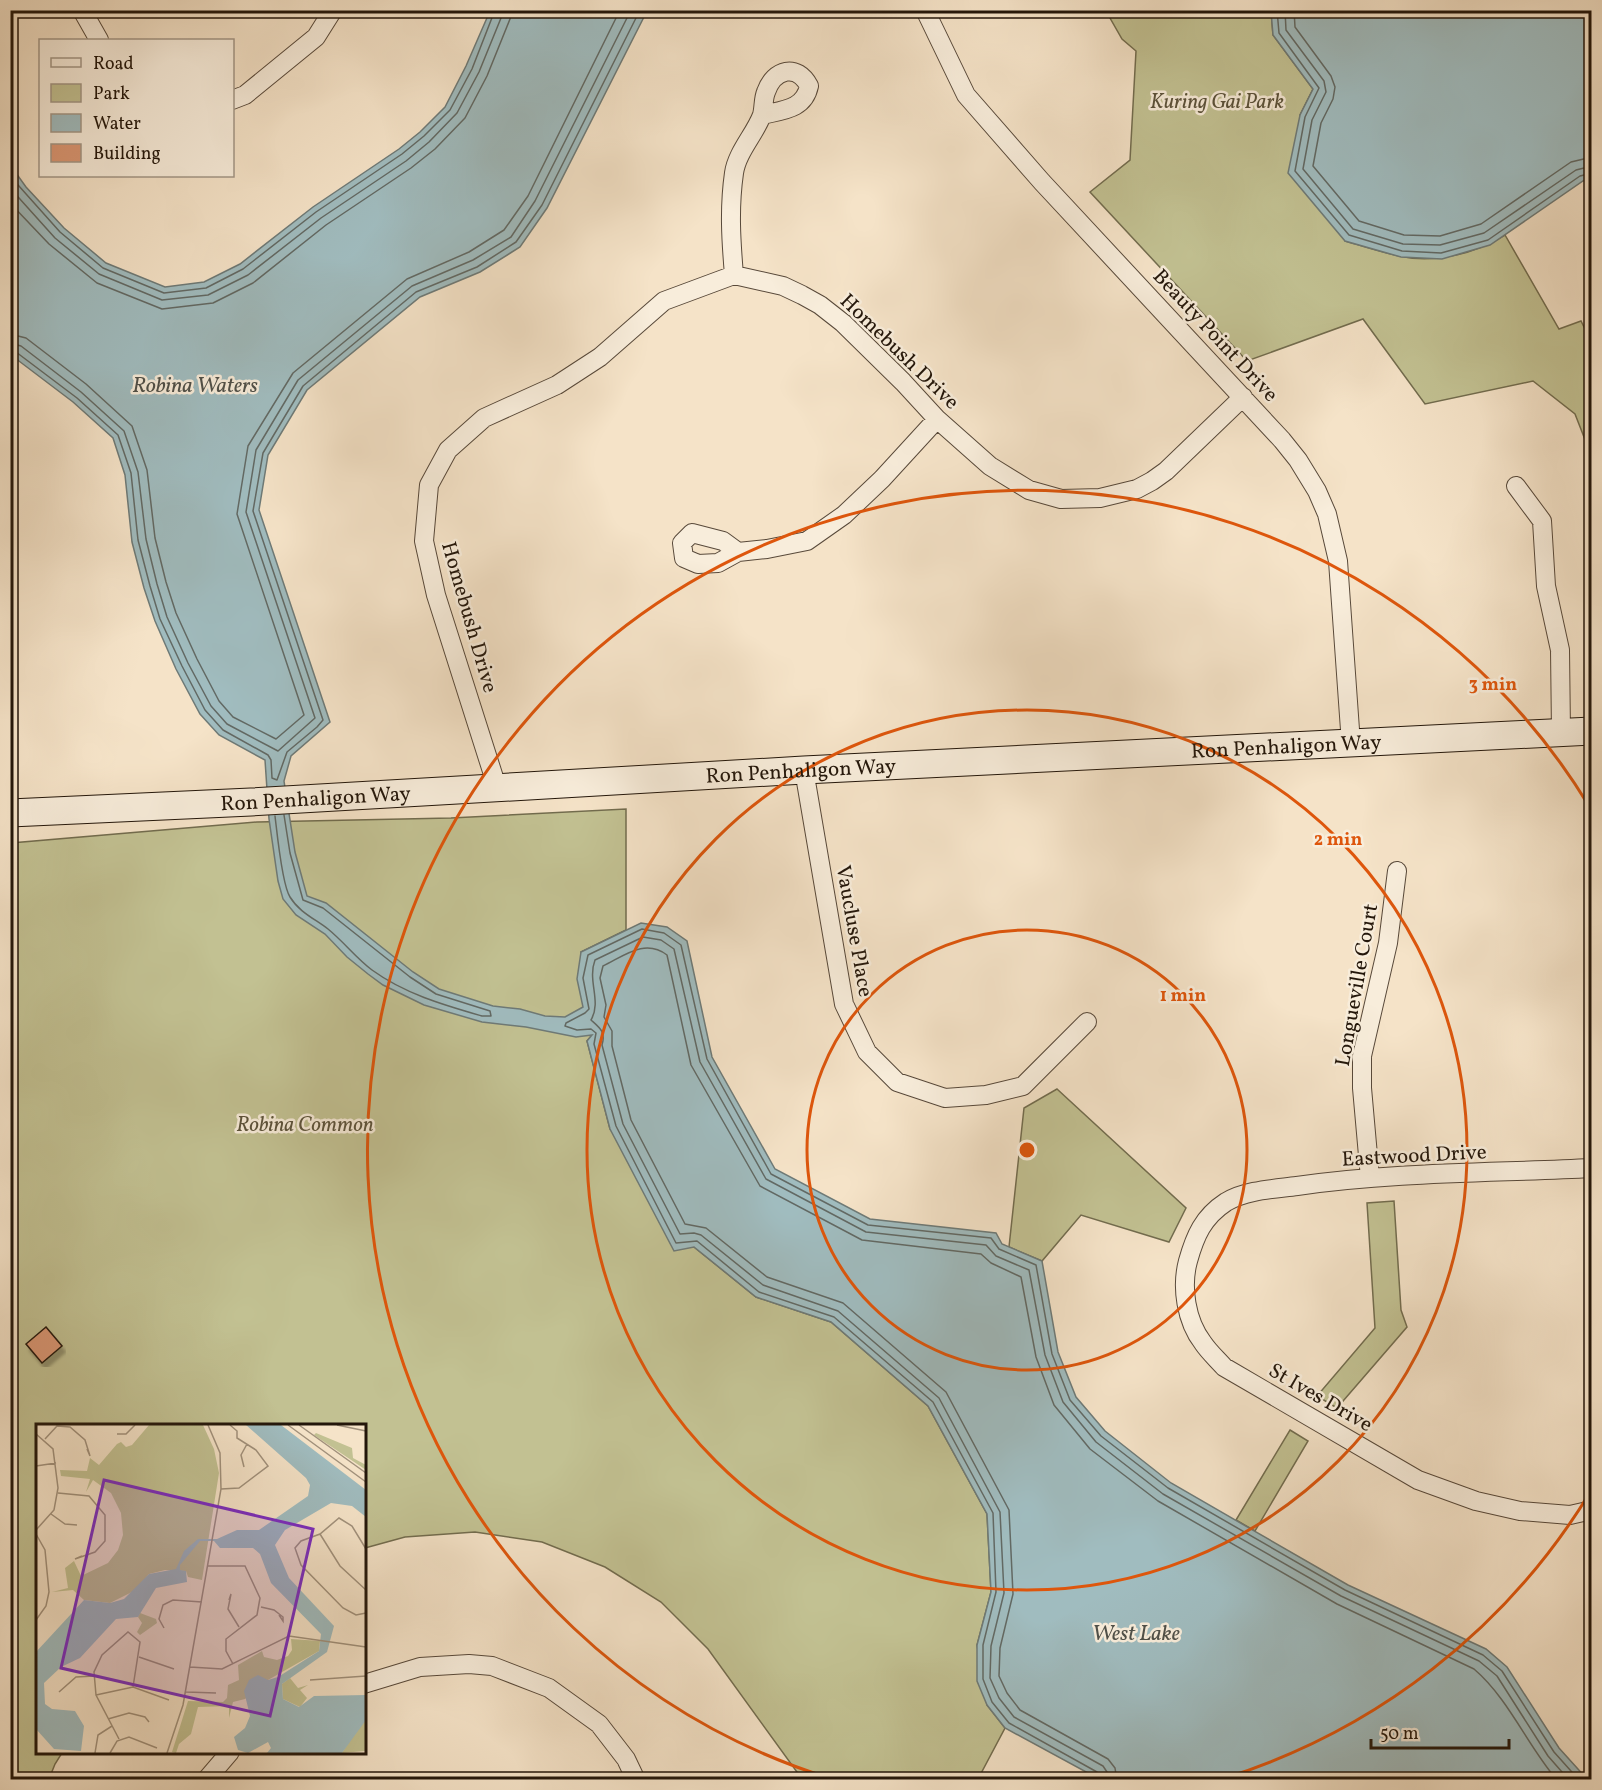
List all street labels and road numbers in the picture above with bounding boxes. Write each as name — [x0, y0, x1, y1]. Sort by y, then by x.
street label: Beauty Point Drive — [1146, 263, 1284, 409]
street label: Homebush Drive — [833, 288, 965, 417]
street label: Homebush Drive — [433, 539, 504, 696]
street label: Ron Penhaligon Way — [1190, 728, 1383, 767]
street label: Ron Penhaligon Way — [705, 752, 897, 792]
street label: Ron Penhaligon Way — [220, 780, 412, 819]
street label: Vaucluse Place — [828, 863, 879, 999]
street label: Longueville Court — [1329, 902, 1386, 1069]
street label: Eastwood Drive — [1341, 1138, 1487, 1175]
street label: St Ives Drive — [1263, 1357, 1378, 1440]

